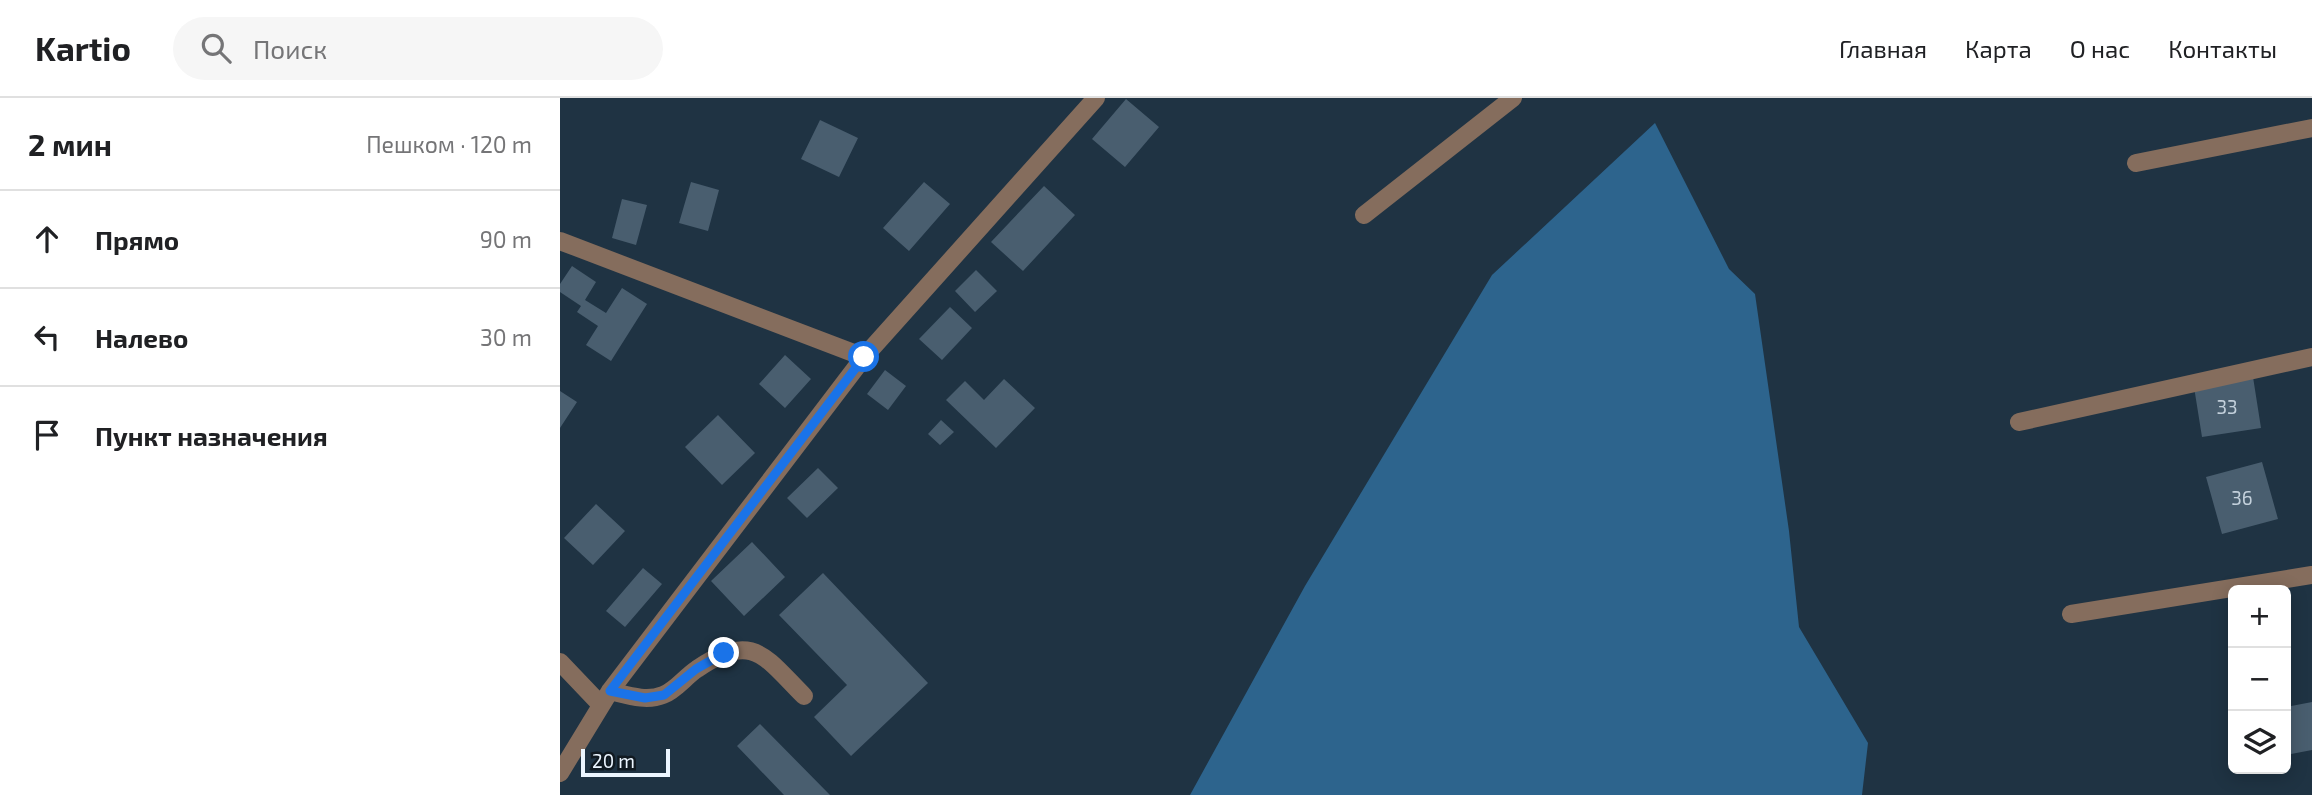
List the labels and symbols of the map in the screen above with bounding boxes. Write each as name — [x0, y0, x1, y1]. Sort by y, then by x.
route start — [848, 341, 879, 372]
house number: 33 — [2216, 395, 2238, 418]
house number: 36 — [2231, 486, 2253, 509]
route end — [708, 637, 739, 668]
scale bar — [581, 746, 670, 778]

